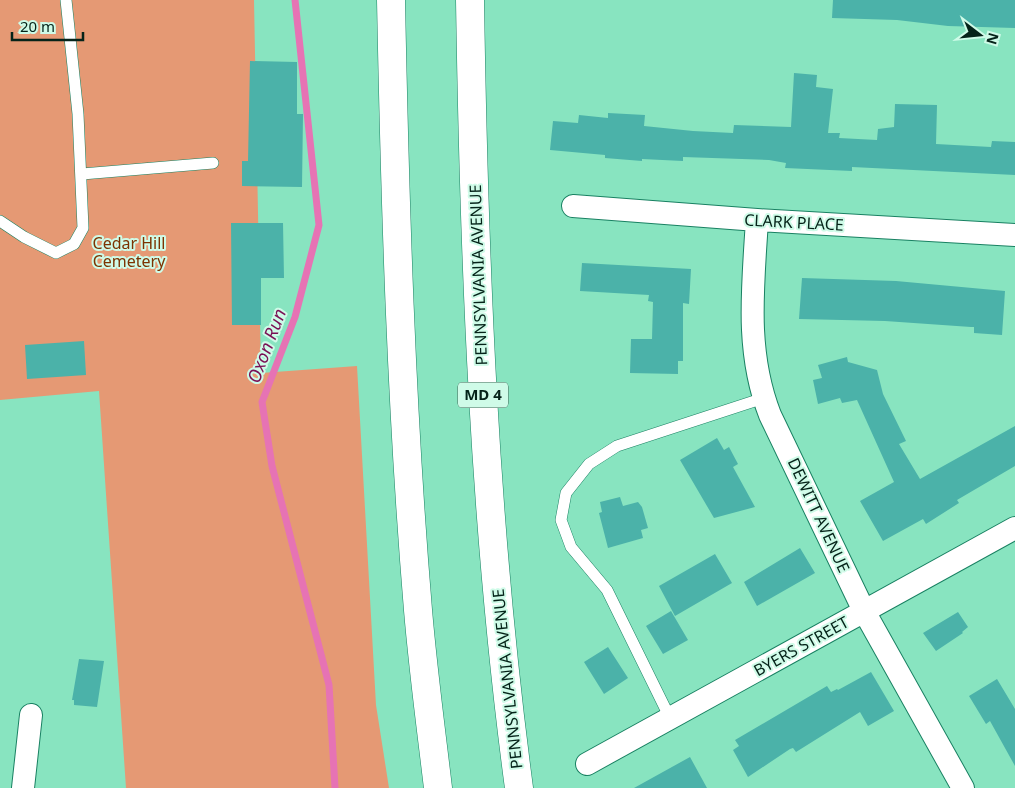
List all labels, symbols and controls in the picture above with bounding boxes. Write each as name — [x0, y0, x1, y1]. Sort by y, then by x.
scale bar — [12, 10, 84, 42]
north arrow — [955, 10, 1005, 60]
text: 20 m — [20, 16, 55, 36]
text: N — [982, 31, 1004, 47]
street label: PENNSYLVANIA AVENUE — [464, 184, 492, 366]
street label: CLARK PLACE — [744, 208, 844, 236]
park label: Cedar Hill Cemetery — [93, 232, 166, 272]
water label: Oxon Run — [241, 305, 291, 386]
road number: MD 4 — [458, 382, 508, 408]
street label: DEWITT AVENUE — [783, 454, 855, 576]
street label: PENNSYLVANIA AVENUE — [487, 588, 527, 770]
street label: BYERS STREET — [749, 611, 853, 681]

